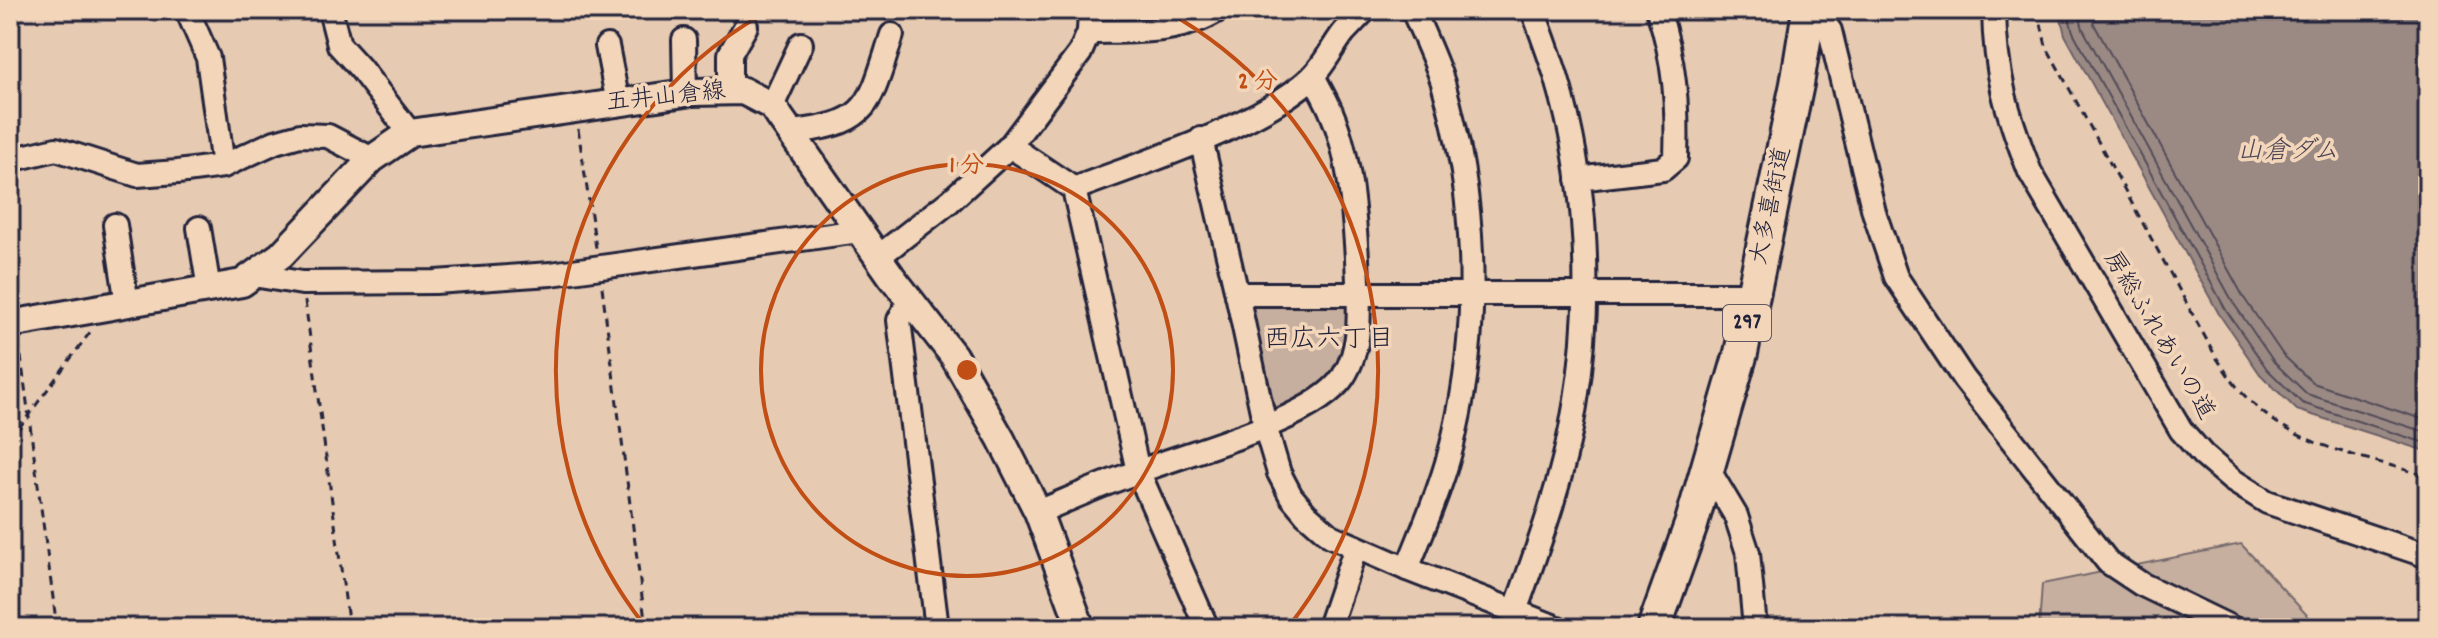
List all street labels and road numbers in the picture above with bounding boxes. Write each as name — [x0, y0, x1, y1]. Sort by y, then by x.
street label: 五井山倉線 — [605, 75, 727, 121]
street label: 大多喜街道 — [1743, 144, 1801, 268]
street label: 房総ふれあいの道 — [2094, 245, 2222, 427]
road number: 297 — [1723, 305, 1771, 341]

